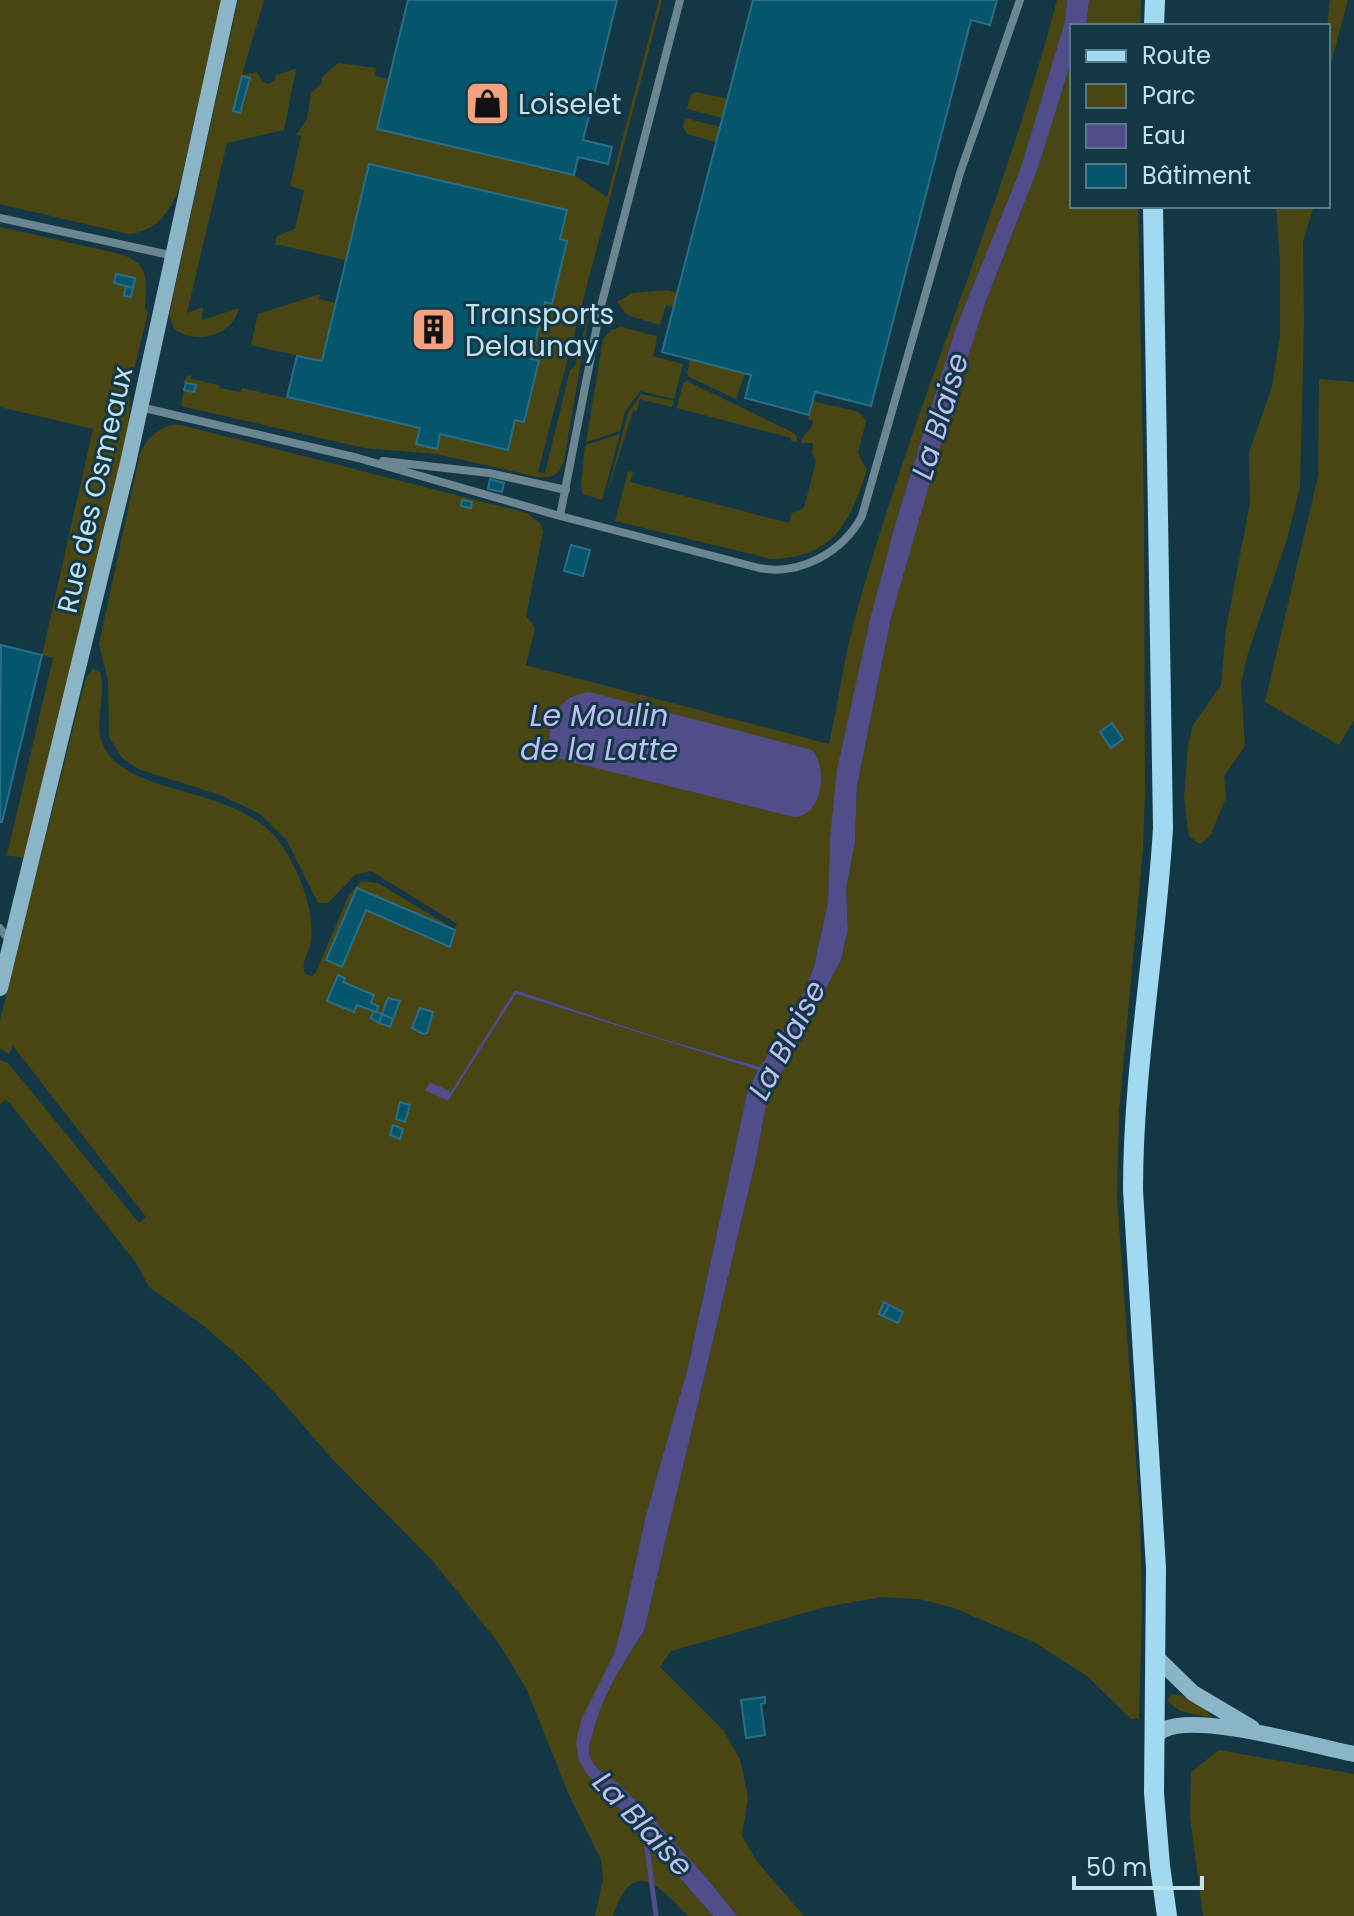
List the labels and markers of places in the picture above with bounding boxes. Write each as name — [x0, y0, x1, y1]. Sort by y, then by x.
shop icon: Loiselet — [463, 80, 511, 128]
place label: Loiselet — [518, 85, 621, 124]
place label: Transports Delaunay — [465, 295, 614, 366]
building icon: Transports Delaunay — [410, 306, 458, 354]

